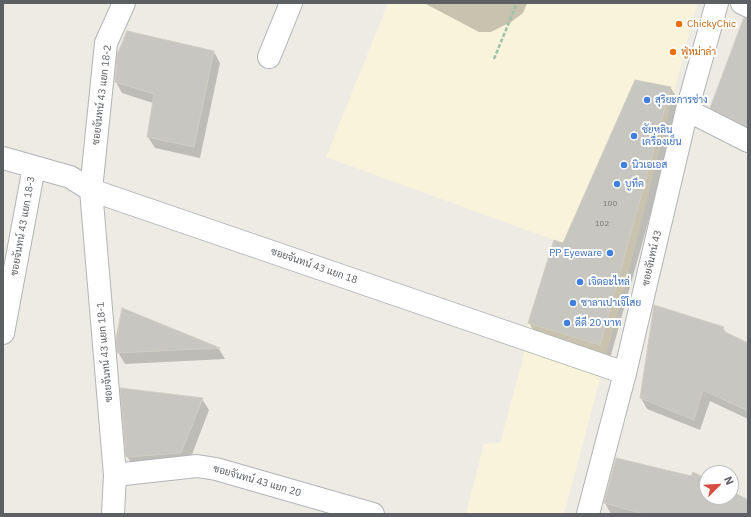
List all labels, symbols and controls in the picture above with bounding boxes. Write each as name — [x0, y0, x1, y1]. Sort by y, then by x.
place label: ChickyChic — [687, 18, 736, 30]
marker: ChickyChic — [674, 19, 684, 29]
street label: ซอยจันทน์ 43 แยก 18-2 — [90, 44, 114, 146]
place label: ฟู่หม่าล่า — [681, 46, 716, 58]
marker: ฟู่หม่าล่า — [668, 47, 678, 57]
place label: สุริยะการช่าง — [655, 94, 708, 106]
marker: สุริยะการช่าง — [642, 95, 652, 105]
place label: ชัยหลิน เครื่องเย็น — [642, 124, 682, 148]
marker: ชัยหลิน เครื่องเย็น — [629, 131, 639, 141]
place label: นิวเอเอส — [632, 159, 667, 171]
marker: นิวเอเอส — [619, 160, 629, 170]
street label: ซอยจันทน์ 43 แยก 18-3 — [8, 175, 38, 277]
place label: บูทีค — [625, 178, 644, 190]
marker: บูทีค — [612, 179, 622, 189]
house number: 100 — [603, 199, 617, 209]
house number: 102 — [595, 219, 609, 229]
street label: ซอยจันทน์ 43 — [640, 229, 664, 287]
street label: ซอยจันทน์ 43 แยก 18 — [269, 246, 359, 286]
place label: PP Eyeware — [549, 247, 602, 259]
marker: PP Eyeware — [605, 248, 615, 258]
place label: เจิดอะไหล่ — [588, 276, 630, 288]
marker: เจิดอะไหล่ — [575, 277, 585, 287]
place label: ซาลาเปาเจ๊โสย — [581, 297, 641, 309]
marker: ซาลาเปาเจ๊โสย — [568, 298, 578, 308]
street label: ซอยจันทน์ 43 แยก 18-1 — [95, 301, 115, 403]
place label: ดีดี 20 บาท — [575, 317, 621, 329]
marker: ดีดี 20 บาท — [562, 318, 572, 328]
street label: ซอยจันทน์ 43 แยก 20 — [212, 463, 302, 499]
north arrow — [699, 465, 739, 505]
text: N — [721, 474, 737, 487]

